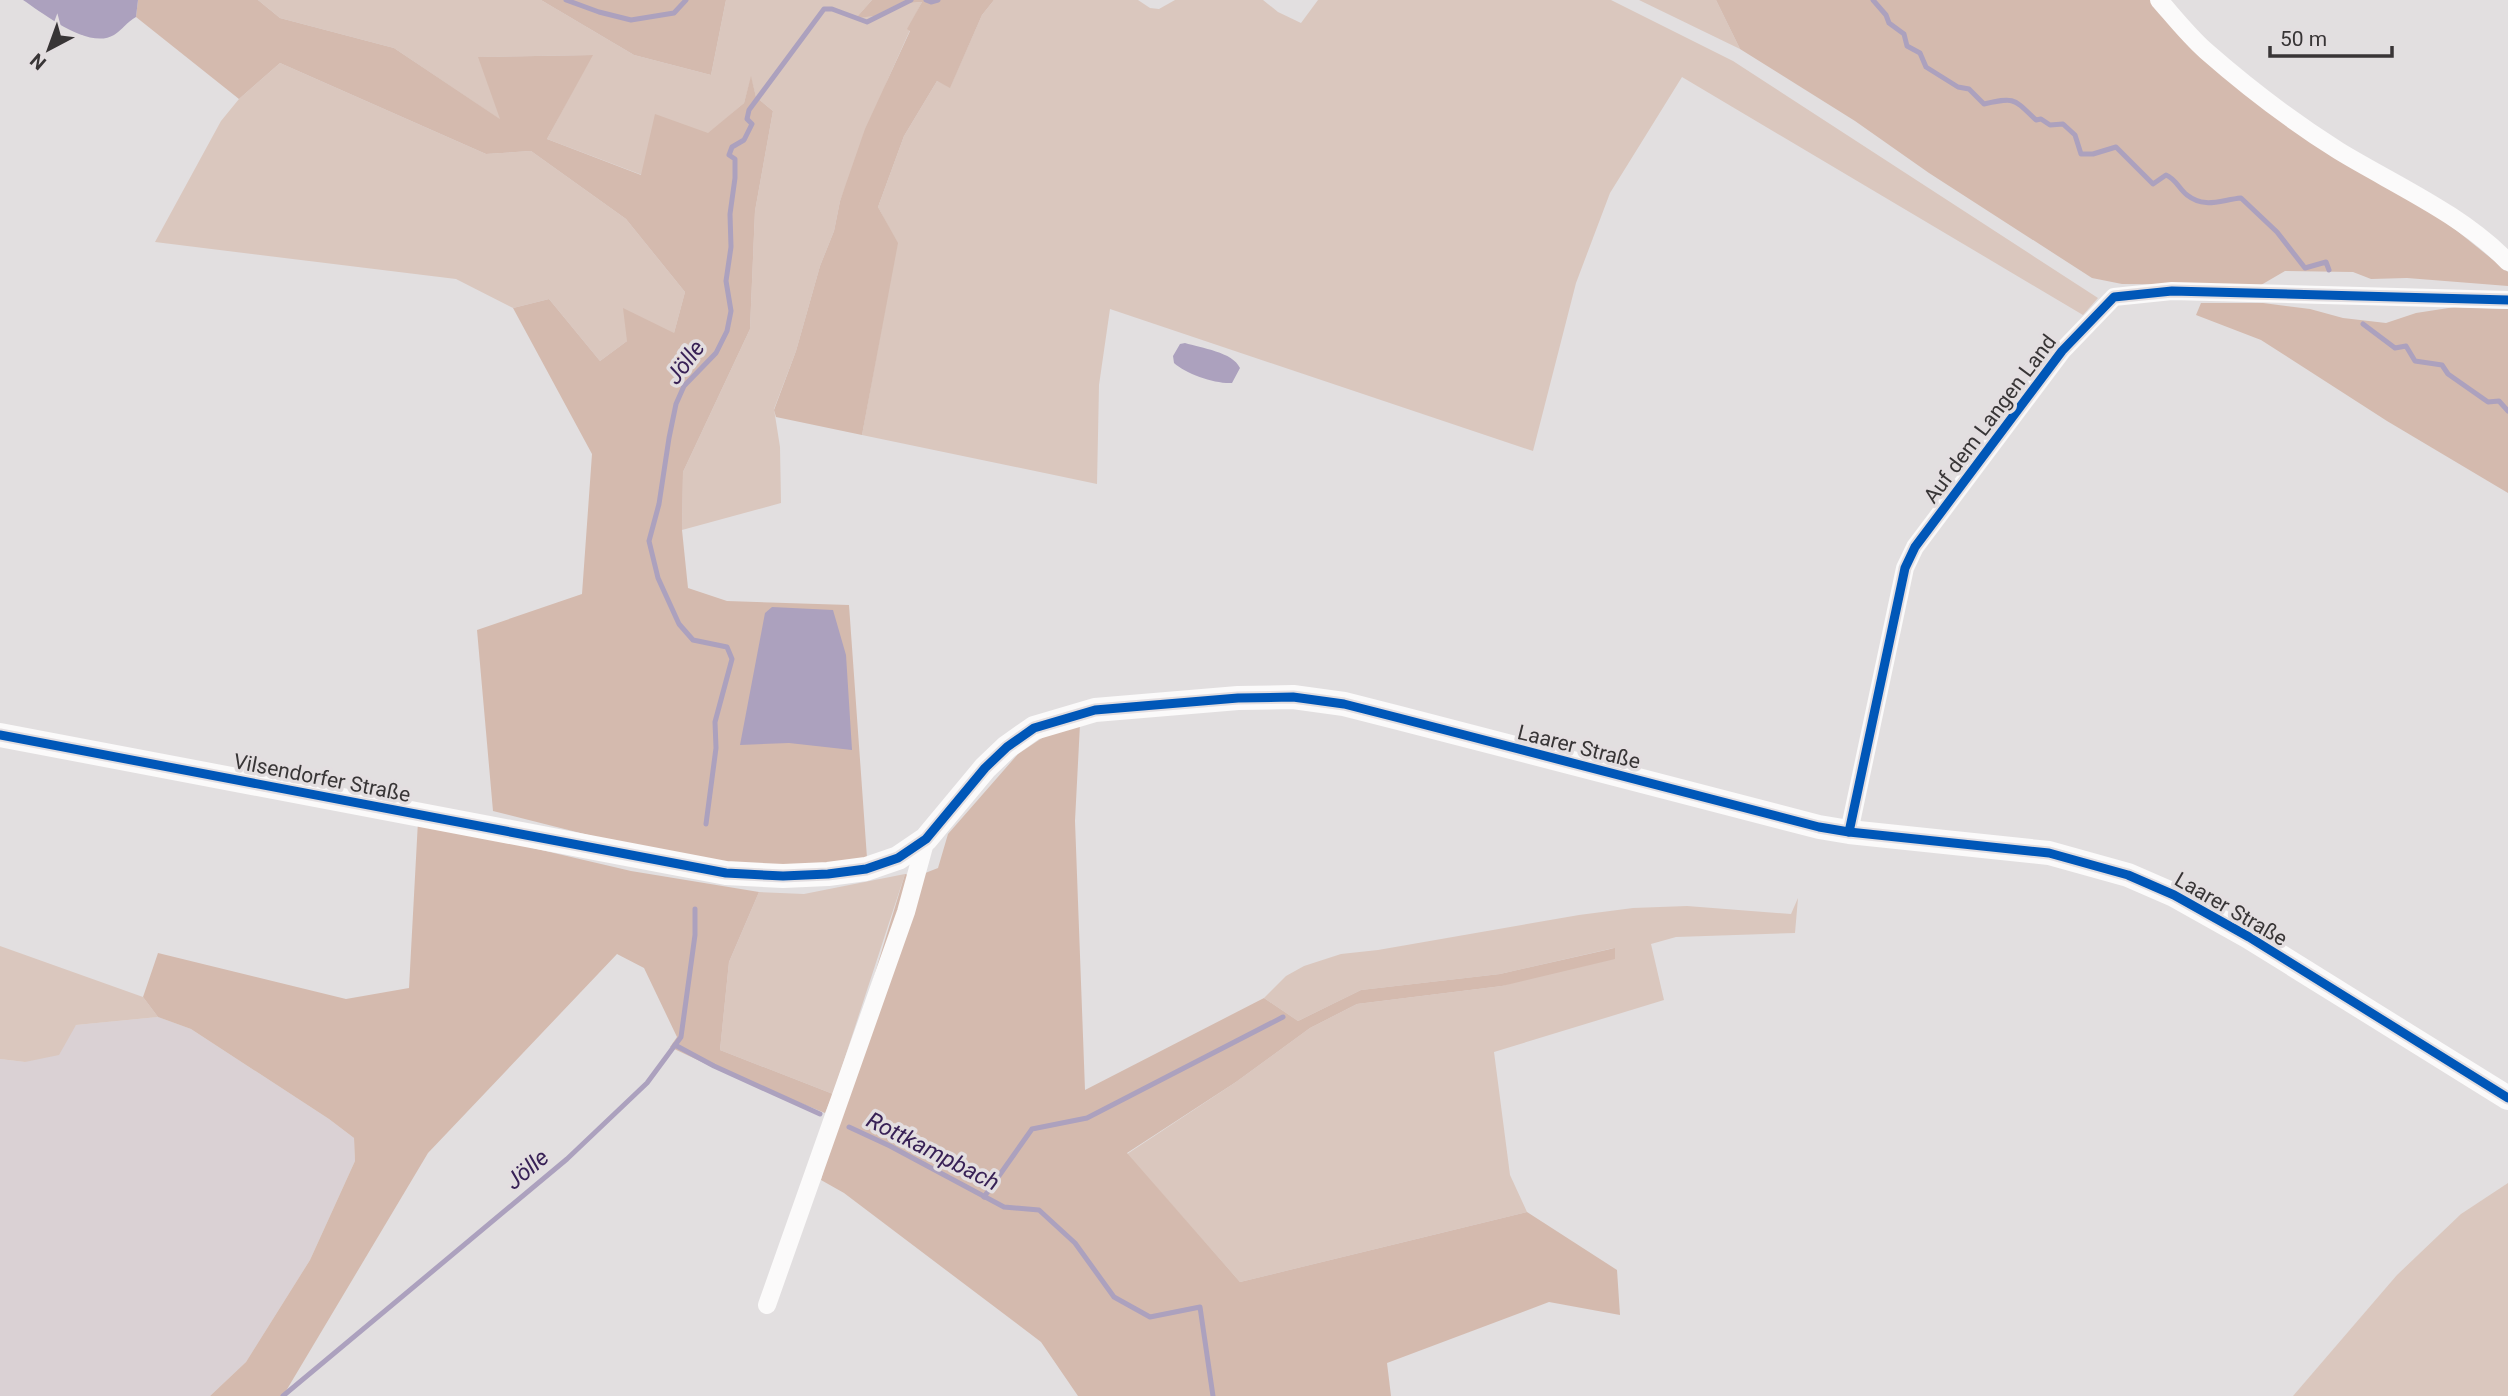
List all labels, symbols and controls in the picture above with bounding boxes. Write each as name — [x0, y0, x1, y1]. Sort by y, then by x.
north arrow — [14, 14, 84, 84]
scale bar — [2270, 14, 2392, 58]
text: 50 m — [2280, 27, 2327, 51]
text: N — [26, 48, 51, 75]
street label: Auf dem Langen Land — [1919, 330, 2061, 508]
water label: Jölle — [660, 335, 711, 389]
street label: Laarer Straße — [1515, 720, 1643, 774]
street label: Vilsendorfer Straße — [231, 749, 413, 807]
street label: Laarer Straße — [2171, 867, 2291, 951]
water label: Rottkampbach — [862, 1106, 1004, 1196]
water label: Jölle — [500, 1144, 554, 1195]

